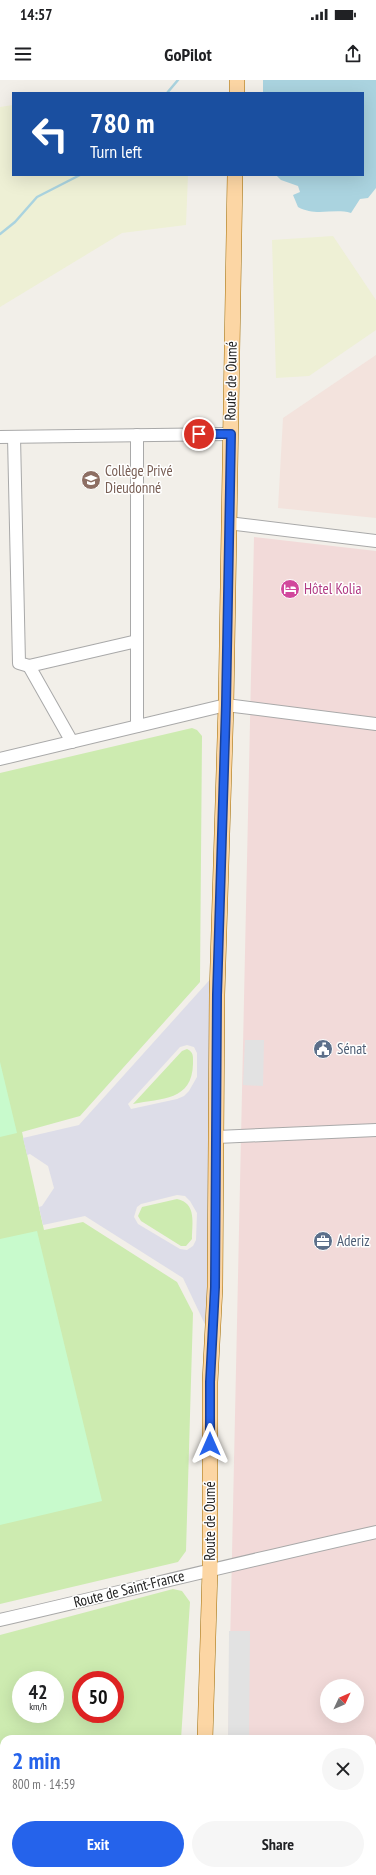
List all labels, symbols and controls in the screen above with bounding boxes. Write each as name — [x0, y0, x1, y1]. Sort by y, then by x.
text: 14:57 — [20, 5, 52, 24]
icon: menu — [12, 43, 34, 65]
text: GoPilot — [164, 43, 212, 66]
icon: share — [342, 43, 364, 65]
text: 780 m — [90, 104, 154, 141]
icon: left — [24, 108, 76, 160]
text: Turn left — [90, 140, 142, 163]
street label: Route de Oumé — [220, 341, 241, 421]
pin — [182, 417, 216, 451]
icon: arrive — [188, 423, 210, 445]
place label: Collège Privé Dieudonné — [105, 461, 173, 497]
school or university icon: Collège Privé Dieudonné — [80, 469, 102, 491]
hotel icon: Hôtel Kolia — [279, 578, 301, 600]
place label: Hôtel Kolia — [304, 579, 361, 598]
public building icon: Sénat — [312, 1038, 334, 1060]
place label: Sénat — [337, 1039, 366, 1058]
office icon: Aderiz — [312, 1230, 334, 1252]
place label: Aderiz — [337, 1231, 370, 1250]
position arrow — [189, 1423, 231, 1465]
street label: Route de Oumé — [200, 1481, 219, 1561]
street label: Route de Saint-France — [72, 1566, 186, 1611]
speed limit sign: 50 — [72, 1671, 124, 1723]
text: 42 — [28, 1679, 48, 1705]
north arrow — [320, 1679, 364, 1723]
map controls — [320, 1679, 364, 1723]
text: km/h — [29, 1700, 47, 1713]
text: 2 min — [12, 1745, 60, 1776]
button: close — [322, 1748, 364, 1790]
text: 800 m · 14:59 — [12, 1776, 75, 1793]
button: Exit — [12, 1821, 184, 1867]
button: Share — [192, 1821, 364, 1867]

